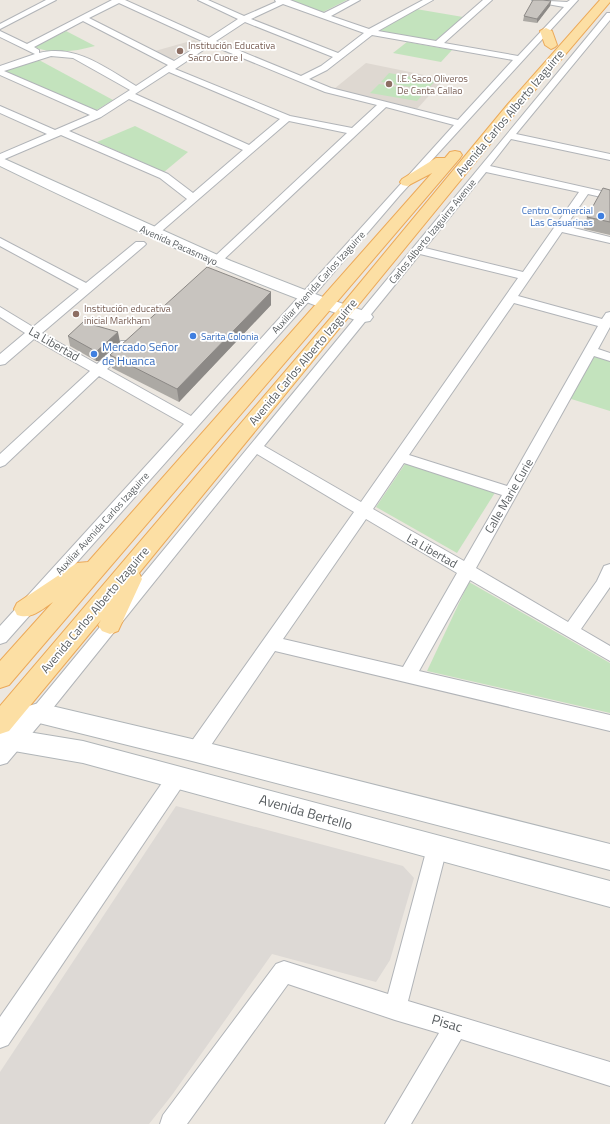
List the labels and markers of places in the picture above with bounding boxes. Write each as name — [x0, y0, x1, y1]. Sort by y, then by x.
place label: Institución Educativa Sacro Cuore I — [188, 38, 275, 65]
marker: Institución Educativa Sacro Cuore I — [175, 46, 185, 56]
place label: I.E. Saco Oliveros De Canta Callao — [397, 71, 468, 98]
marker: I.E. Saco Oliveros De Canta Callao — [384, 79, 394, 89]
place label: Centro Comercial Las Casuarinas — [522, 203, 593, 230]
marker: Centro Comercial Las Casuarinas — [596, 211, 606, 221]
place label: Institución educativa inicial Markham — [84, 301, 171, 328]
marker: Institución educativa inicial Markham — [71, 309, 81, 319]
place label: Sarita Colonia — [201, 329, 259, 344]
marker: Sarita Colonia — [188, 331, 198, 341]
place label: Mercado Señor de Huanca — [102, 337, 178, 370]
marker: Mercado Señor de Huanca — [89, 349, 99, 359]

